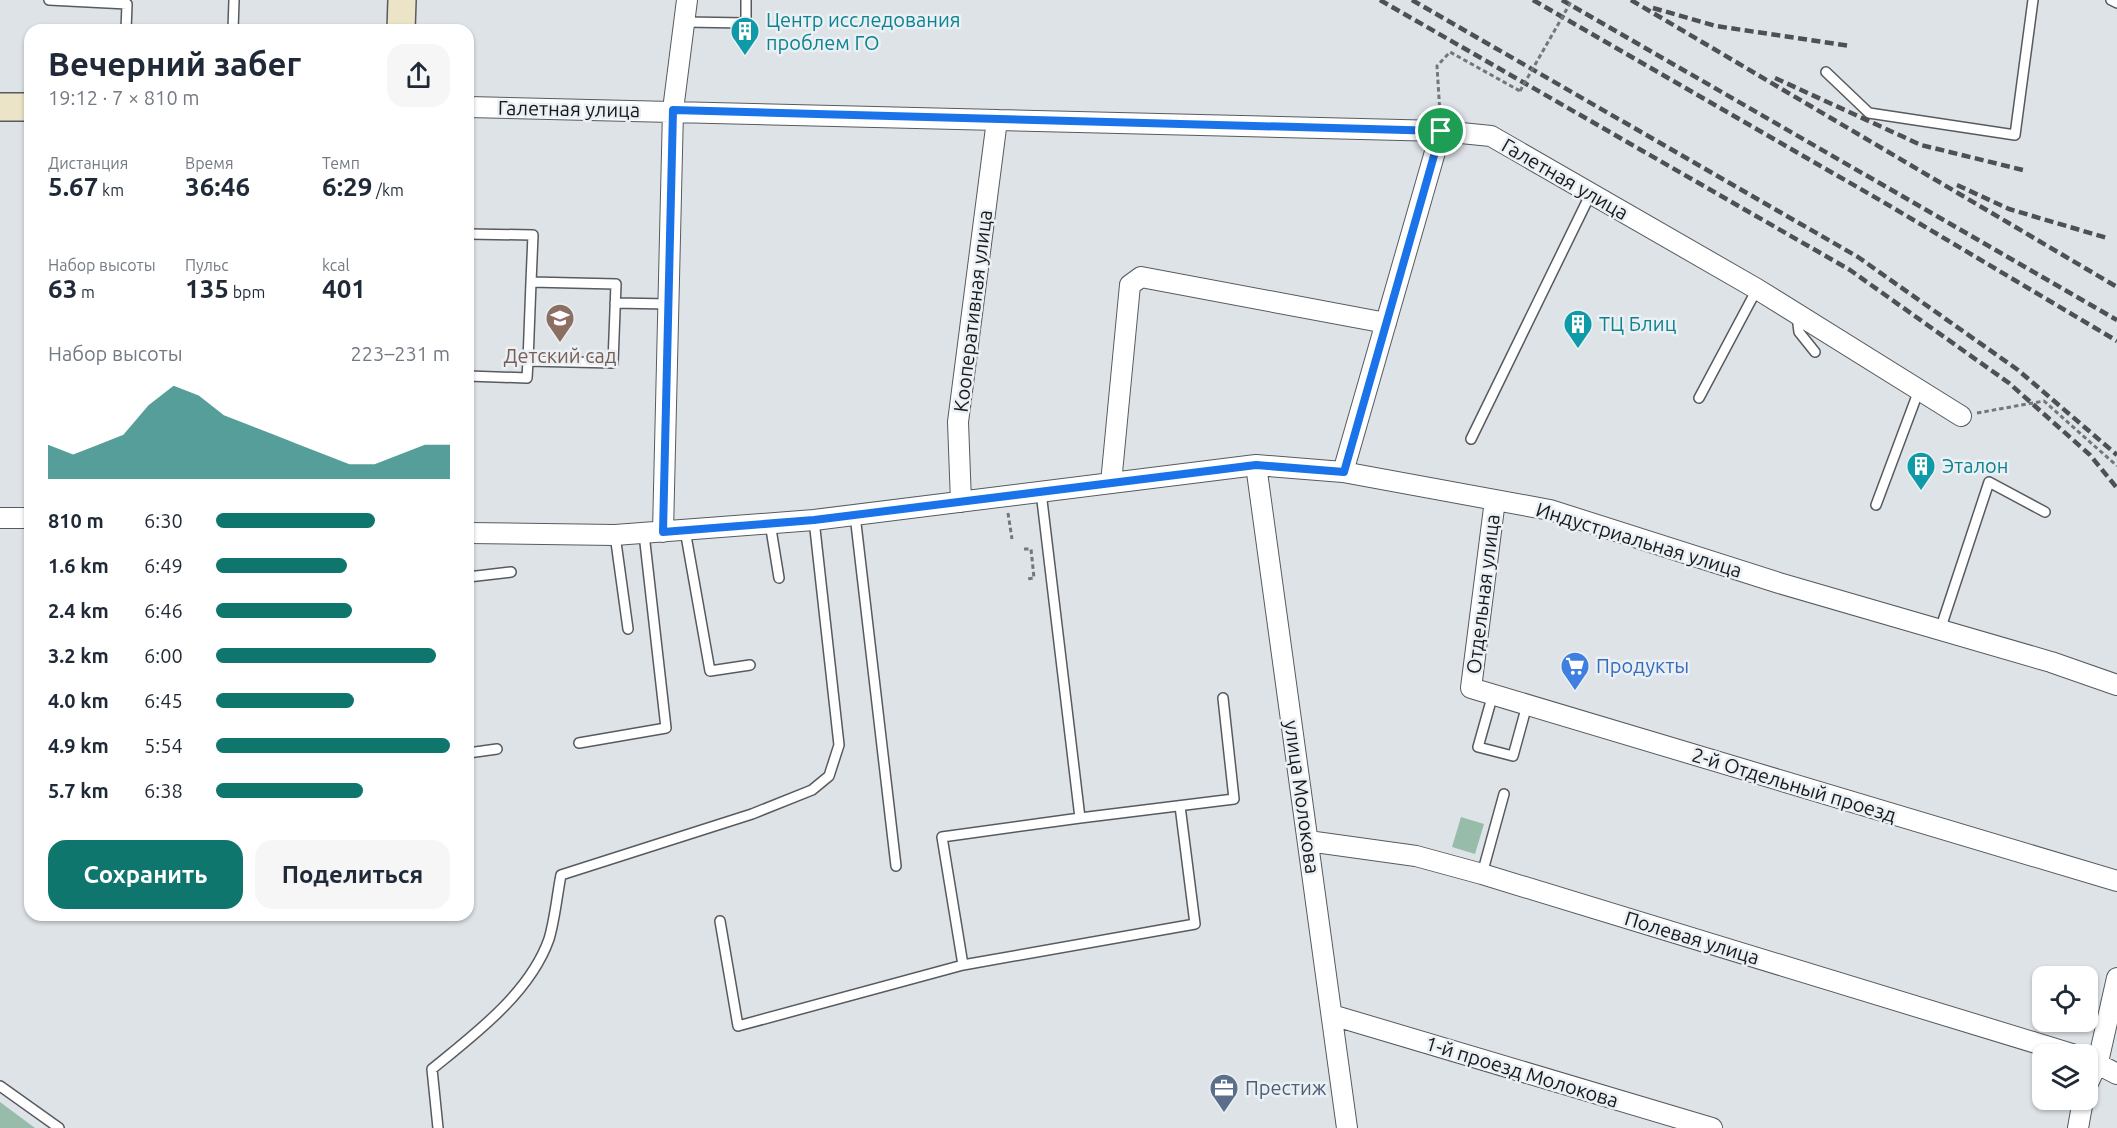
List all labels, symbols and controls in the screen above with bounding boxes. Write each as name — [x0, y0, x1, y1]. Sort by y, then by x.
place label: Центр исследования проблем ГО — [766, 8, 961, 54]
building icon: Центр исследования проблем ГО — [729, 15, 761, 57]
button: share — [387, 44, 450, 107]
text: Вечерний забег — [48, 45, 301, 82]
text: 19:12 · 7 × 810 m — [48, 86, 200, 109]
street label: Галетная улица — [498, 96, 640, 121]
pin — [1415, 105, 1466, 156]
icon: arrive — [1424, 114, 1457, 147]
street label: Галетная улица — [1498, 133, 1633, 224]
text: Дистанция — [48, 154, 128, 172]
text: Время — [185, 154, 234, 172]
text: Темп — [322, 154, 360, 172]
text: 5.67 — [48, 172, 98, 201]
text: 36:46 — [185, 172, 250, 201]
text: 6:29 — [322, 172, 372, 201]
text: km — [98, 181, 124, 199]
text: /km — [372, 181, 404, 199]
street label: Кооперативная улица — [949, 208, 996, 413]
text: Набор высоты — [48, 256, 156, 274]
text: Пульс — [185, 256, 229, 274]
text: kcal — [322, 256, 350, 274]
text: 63 — [48, 274, 77, 303]
text: 135 — [185, 274, 229, 303]
text: 401 — [322, 274, 366, 303]
text: m — [77, 283, 95, 301]
text: bpm — [229, 283, 265, 301]
school or university icon: Детский сад — [544, 302, 576, 344]
building icon: ТЦ Блиц — [1562, 308, 1594, 350]
place label: ТЦ Блиц — [1599, 312, 1677, 335]
text: Набор высоты — [48, 342, 183, 365]
text: 223–231 m — [351, 342, 450, 365]
place label: Детский сад — [503, 344, 617, 367]
building icon: Эталон — [1905, 450, 1937, 492]
place label: Эталон — [1942, 454, 2009, 477]
street label: Индустриальная улица — [1533, 497, 1745, 582]
text: 810 m — [48, 509, 104, 532]
text: 6:30 — [144, 509, 183, 532]
street label: Отдельная улица — [1461, 513, 1504, 675]
text: 1.6 km — [48, 554, 109, 577]
text: 6:49 — [144, 554, 183, 577]
text: 2.4 km — [48, 599, 109, 622]
text: 6:46 — [144, 599, 183, 622]
text: 3.2 km — [48, 644, 109, 667]
text: 6:00 — [144, 644, 183, 667]
supermarket icon: Продукты — [1559, 650, 1591, 692]
place label: Продукты — [1596, 654, 1689, 677]
text: 4.0 km — [48, 689, 109, 712]
text: 6:45 — [144, 689, 183, 712]
street label: улица Молокова — [1280, 719, 1325, 875]
text: 4.9 km — [48, 734, 109, 757]
text: 5:54 — [144, 734, 183, 757]
street label: 2-й Отдельный проезд — [1689, 742, 1899, 827]
text: 5.7 km — [48, 779, 109, 802]
text: 6:38 — [144, 779, 183, 802]
button: Сохранить — [48, 840, 243, 909]
button: Поделиться — [255, 840, 450, 909]
street label: Полевая улица — [1622, 906, 1762, 969]
map controls — [2032, 966, 2098, 1110]
button: locate — [2032, 966, 2098, 1032]
street label: 1-й проезд Молокова — [1423, 1031, 1621, 1112]
button: layers — [2032, 1044, 2098, 1110]
office icon: Престиж — [1208, 1072, 1240, 1114]
place label: Престиж — [1245, 1076, 1327, 1099]

